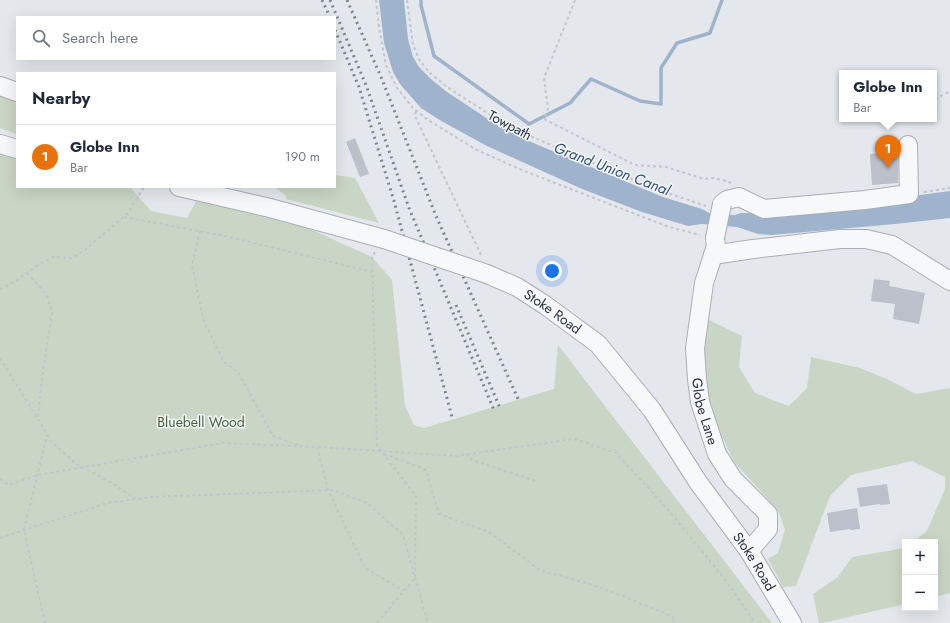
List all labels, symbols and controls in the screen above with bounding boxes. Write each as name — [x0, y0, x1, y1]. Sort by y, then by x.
search box — [16, 16, 336, 60]
icon: search — [30, 27, 52, 49]
text: Search here — [62, 27, 138, 49]
popup — [839, 70, 937, 122]
text: Globe Inn — [853, 76, 923, 98]
text: Nearby — [32, 86, 90, 110]
text: Bar — [853, 98, 871, 117]
street label: Towpath — [484, 105, 536, 145]
pin: 1 — [875, 135, 901, 168]
text: Globe Inn — [70, 136, 140, 158]
water label: Grand Union Canal — [551, 137, 674, 202]
text: 1 — [42, 147, 48, 166]
text: 190 m — [285, 147, 320, 166]
text: Bar — [70, 158, 88, 177]
your location — [542, 261, 562, 281]
street label: Stoke Road — [520, 284, 586, 339]
street label: Globe Lane — [687, 377, 723, 447]
park label: Bluebell Wood — [157, 412, 245, 432]
street label: Stoke Road — [728, 528, 781, 595]
map controls — [902, 539, 938, 611]
button: + — [902, 539, 938, 575]
button: − — [902, 575, 938, 611]

